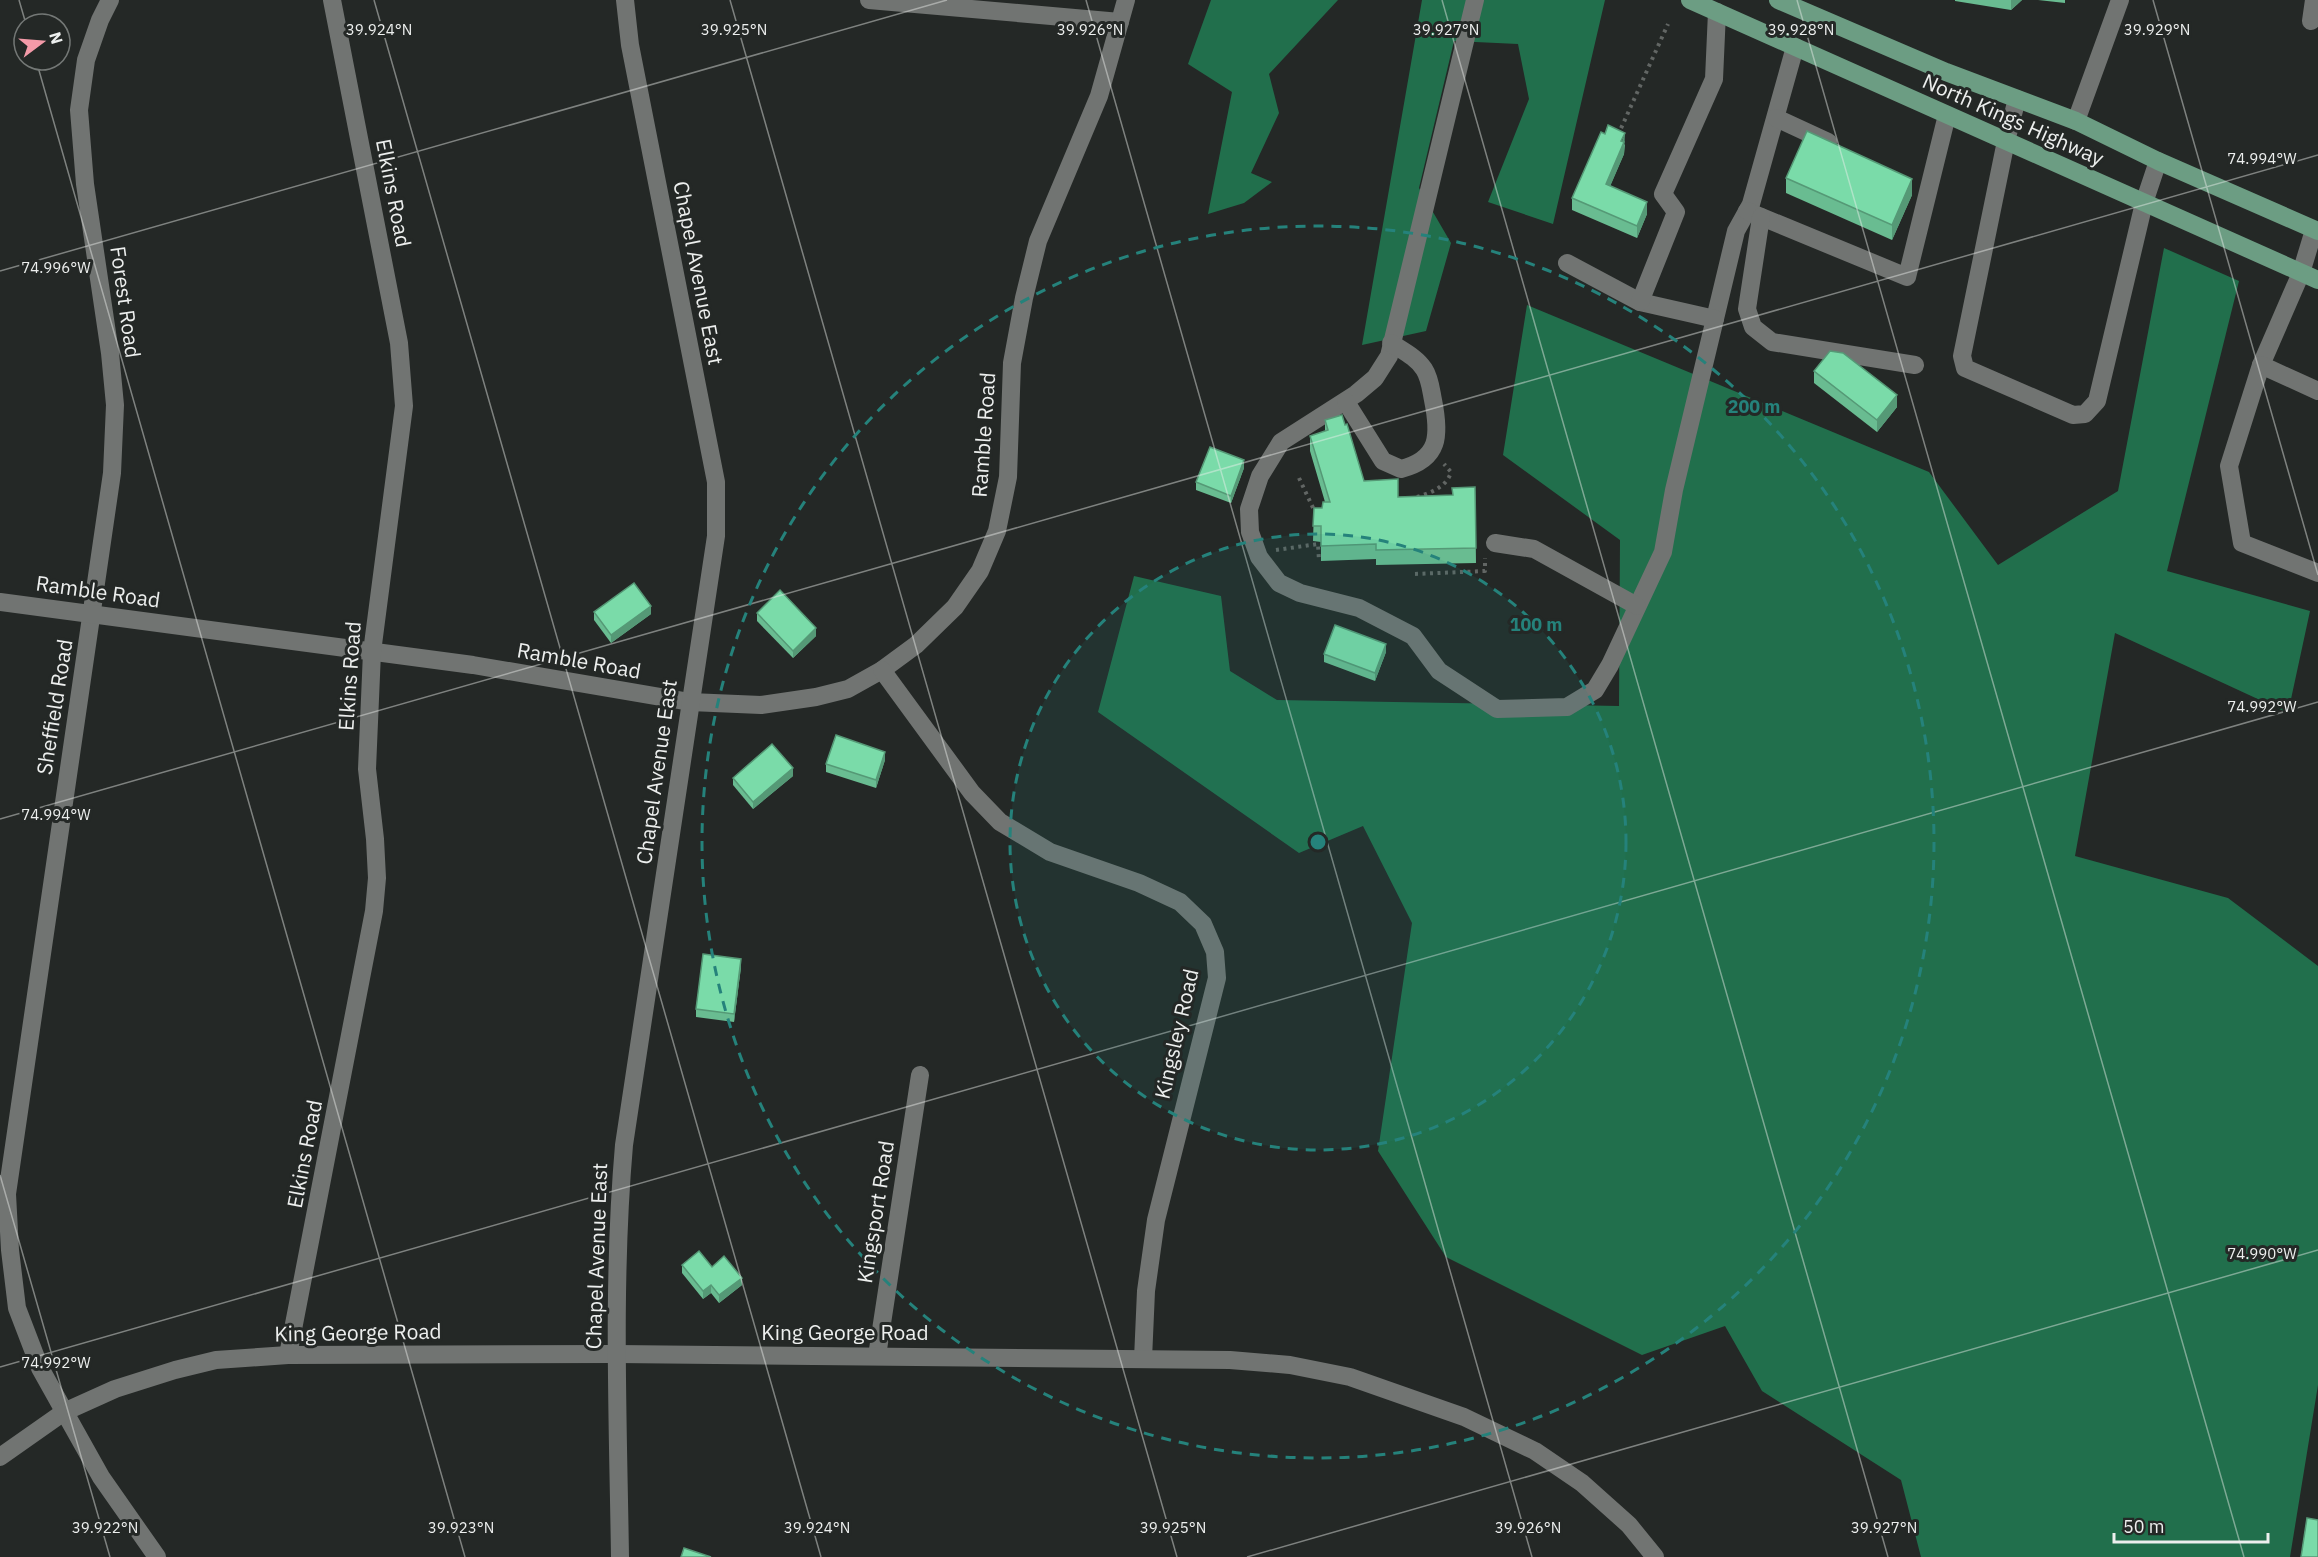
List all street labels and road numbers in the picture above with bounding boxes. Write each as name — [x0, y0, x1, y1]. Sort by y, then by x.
street label: North Kings Highway — [1918, 66, 2109, 172]
street label: Elkins Road — [370, 136, 418, 249]
street label: Chapel Avenue East — [667, 179, 731, 367]
street label: Forest Road — [104, 244, 148, 360]
street label: Ramble Road — [965, 371, 1001, 498]
street label: Ramble Road — [34, 568, 162, 614]
street label: Elkins Road — [331, 620, 367, 732]
street label: Ramble Road — [515, 635, 643, 685]
street label: Sheffield Road — [29, 637, 79, 777]
street label: Chapel Avenue East — [629, 678, 683, 866]
street label: Kingsley Road — [1147, 966, 1205, 1102]
street label: Elkins Road — [280, 1097, 328, 1210]
street label: Kingsport Road — [850, 1138, 900, 1285]
street label: Chapel Avenue East — [579, 1162, 613, 1350]
street label: King George Road — [274, 1317, 442, 1347]
street label: King George Road — [761, 1318, 929, 1346]

